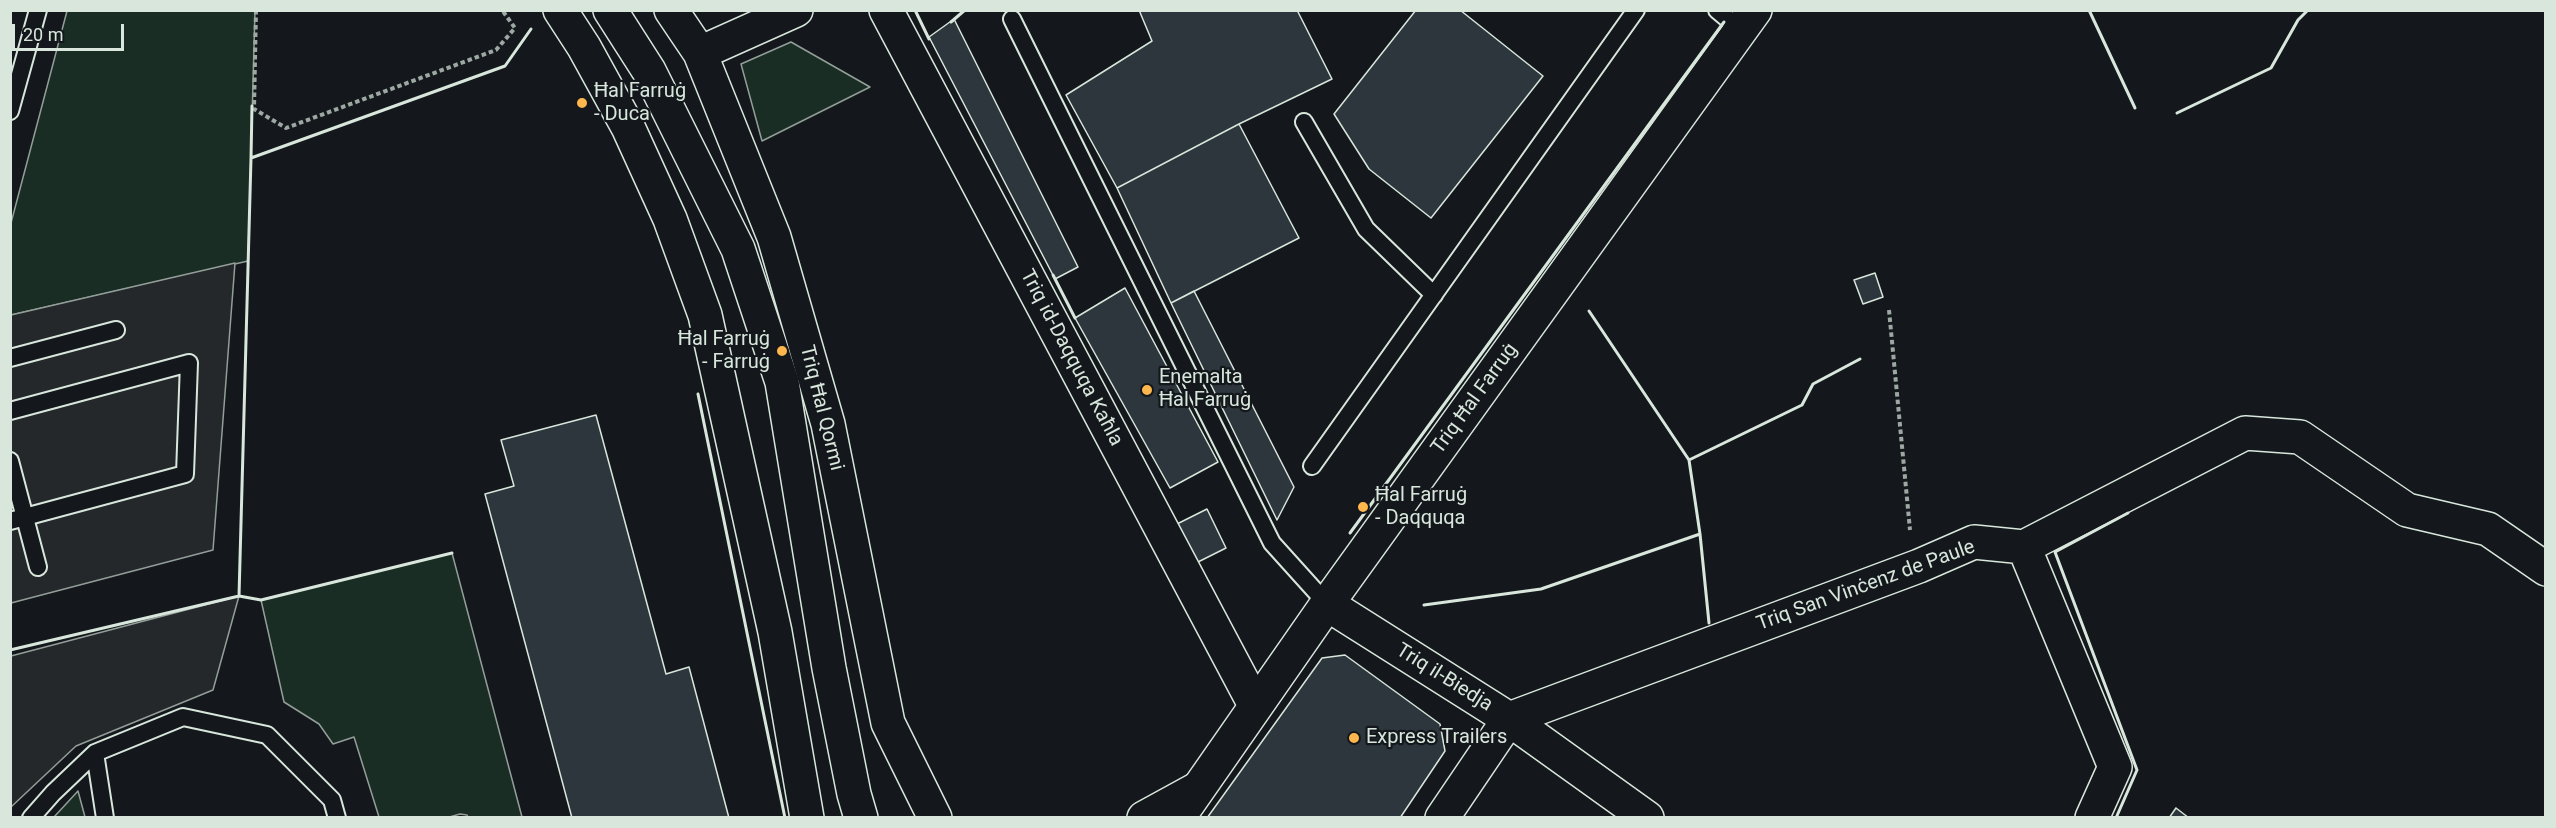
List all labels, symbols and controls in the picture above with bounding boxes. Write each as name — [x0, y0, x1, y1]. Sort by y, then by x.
scale bar — [15, 12, 128, 50]
text: 20 m — [23, 24, 63, 45]
place label: Ħal Farruġ - Duca — [594, 80, 686, 127]
marker: Ħal Farruġ - Duca — [575, 96, 589, 110]
street label: Triq id-Daqquqa Kaħla — [1014, 266, 1128, 450]
place label: Ħal Farruġ - Farruġ — [678, 328, 770, 375]
street label: Triq Ħal Farruġ — [1427, 339, 1523, 459]
street label: Triq Ħal Qormi — [794, 343, 848, 473]
marker: Ħal Farruġ - Farruġ — [775, 344, 789, 358]
place label: Enemalta Ħal Farruġ — [1159, 366, 1251, 413]
marker: Enemalta Ħal Farruġ — [1140, 383, 1154, 397]
place label: Ħal Farruġ - Daqquqa — [1375, 484, 1467, 531]
marker: Ħal Farruġ - Daqquqa — [1356, 500, 1370, 514]
street label: Triq San Vinċenz de Paule — [1754, 535, 1978, 637]
street label: Triq il-Biedja — [1391, 639, 1497, 717]
place label: Express Trailers — [1366, 726, 1507, 750]
marker: Express Trailers — [1347, 731, 1361, 745]

